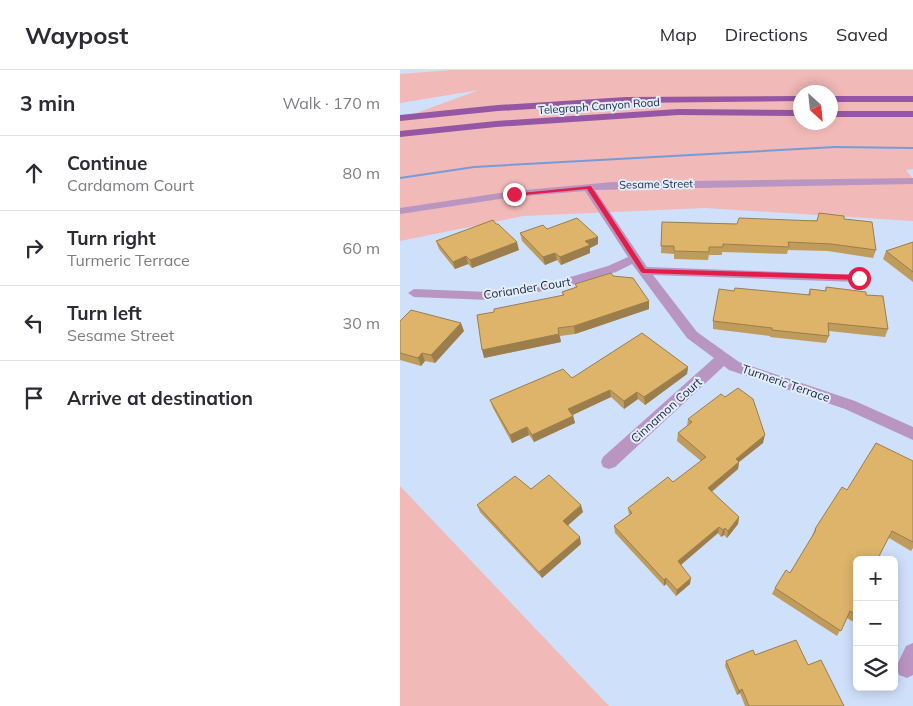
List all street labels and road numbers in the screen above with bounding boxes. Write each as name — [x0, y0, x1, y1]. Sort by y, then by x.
street label: Telegraph Canyon Road — [538, 95, 660, 117]
street label: Sesame Street — [619, 176, 693, 192]
street label: Coriander Court — [482, 274, 572, 302]
street label: Turmeric Terrace — [740, 361, 832, 405]
street label: Cinnamon Court — [627, 374, 705, 446]

